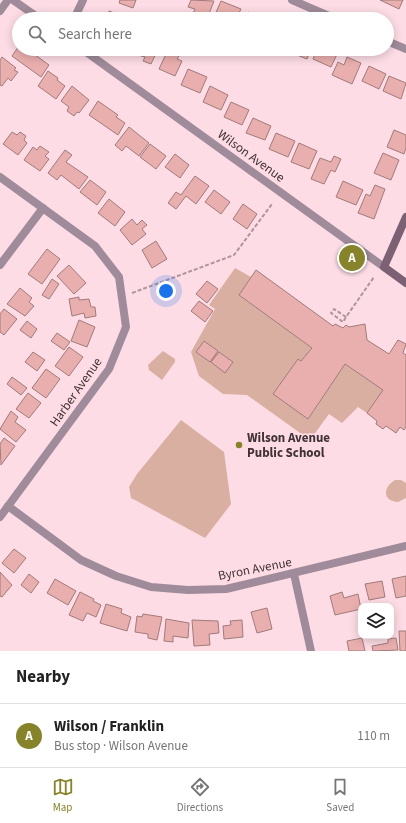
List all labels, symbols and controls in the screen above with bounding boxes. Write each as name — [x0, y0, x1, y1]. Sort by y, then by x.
search box — [12, 12, 394, 56]
icon: search — [26, 23, 48, 45]
text: Search here — [58, 24, 132, 45]
street label: Wilson Avenue — [214, 125, 288, 187]
pin: A — [339, 243, 365, 273]
your location — [156, 281, 176, 301]
street label: Harber Avenue — [46, 354, 106, 430]
place label: Wilson Avenue Public School — [247, 429, 330, 462]
marker: Wilson Avenue Public School — [234, 440, 244, 450]
street label: Byron Avenue — [217, 553, 293, 585]
map controls — [358, 603, 394, 639]
button: layers — [358, 603, 394, 639]
text: Nearby — [16, 665, 70, 689]
text: Wilson / Franklin — [54, 716, 164, 737]
text: A — [25, 727, 33, 745]
text: 110 m — [357, 727, 390, 745]
text: Bus stop · Wilson Avenue — [54, 737, 188, 755]
tab: Map — [52, 776, 74, 815]
tab: Directions — [177, 776, 223, 815]
tab: Saved — [326, 776, 354, 815]

